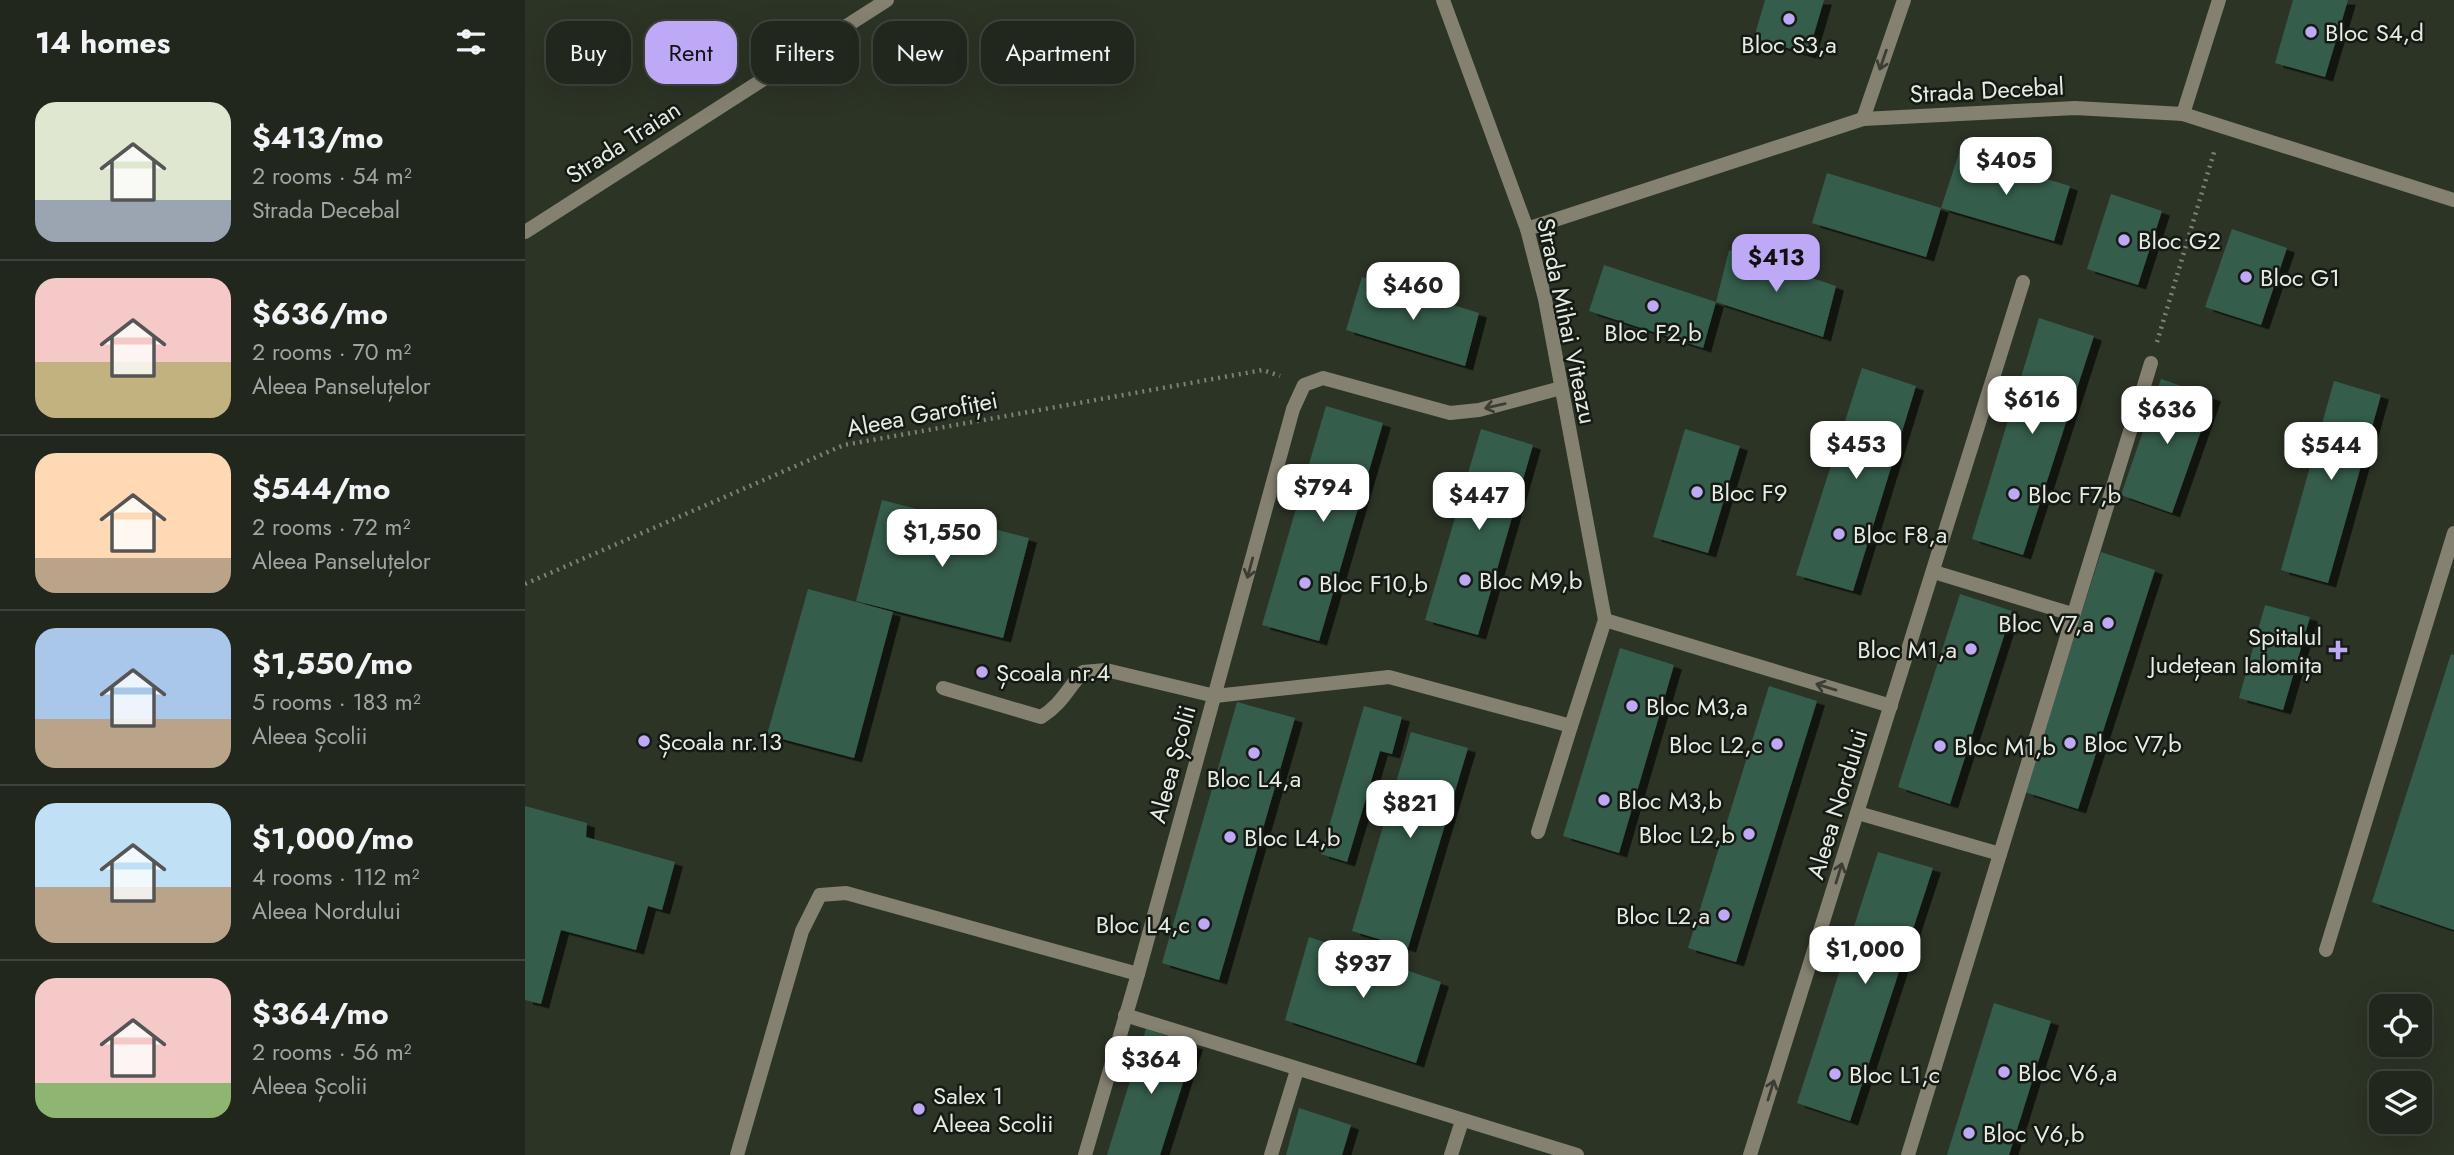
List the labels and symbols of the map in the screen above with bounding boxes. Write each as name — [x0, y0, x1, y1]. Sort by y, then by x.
marker: Bloc S3,a — [1781, 11, 1797, 27]
place label: Bloc S4,d — [2325, 15, 2424, 50]
marker: Bloc S4,d — [2303, 24, 2319, 40]
place label: Bloc S3,a — [1741, 27, 1837, 62]
one-way arrow — [1876, 48, 1888, 70]
street label: Strada Decebal — [1909, 68, 2065, 112]
street label: Strada Traian — [559, 92, 687, 192]
pin: $405 — [1965, 138, 2047, 197]
street label: Strada Mihai Viteazu — [1528, 215, 1606, 427]
place label: Bloc G2 — [2138, 223, 2221, 258]
marker: Bloc G2 — [2116, 232, 2132, 248]
pin: $413 — [1735, 234, 1817, 294]
place label: Bloc G1 — [2260, 260, 2340, 295]
pin: $460 — [1372, 262, 1454, 322]
marker: Bloc G1 — [2238, 269, 2254, 285]
marker: Bloc F2,b — [1645, 298, 1661, 314]
place label: Bloc F2,b — [1604, 315, 1702, 350]
pin: $616 — [1991, 376, 2073, 436]
street label: Aleea Garofiței — [843, 382, 1001, 446]
pin: $636 — [2126, 386, 2208, 446]
one-way arrow — [1484, 400, 1507, 414]
pin: $453 — [1815, 421, 1897, 481]
pin: $544 — [2290, 422, 2372, 482]
pin: $794 — [1282, 464, 1364, 524]
pin: $447 — [1438, 472, 1520, 532]
place label: Bloc F9 — [1711, 475, 1788, 510]
place label: Bloc F7,b — [2028, 477, 2121, 512]
marker: Bloc F9 — [1689, 484, 1705, 500]
marker: Bloc F7,b — [2006, 486, 2022, 502]
pin: $1,550 — [885, 510, 999, 569]
place label: Bloc F8,a — [1853, 517, 1947, 552]
marker: Bloc F8,a — [1831, 526, 1847, 542]
one-way arrow — [1242, 557, 1255, 579]
place label: Bloc M9,b — [1479, 563, 1582, 598]
place label: Bloc F10,b — [1319, 566, 1428, 601]
marker: Bloc M9,b — [1457, 572, 1473, 588]
marker: Bloc F10,b — [1297, 575, 1313, 591]
place label: Bloc V7,a — [1998, 606, 2094, 641]
marker: Bloc V7,a — [2100, 615, 2116, 631]
place label: Spitalul Județean Ialomița — [2147, 619, 2322, 682]
place label: Bloc M1,a — [1857, 632, 1957, 667]
marker: Spitalul Județean Ialomița — [2328, 640, 2348, 660]
marker: Bloc M1,a — [1963, 641, 1979, 657]
place label: Școala nr.4 — [996, 655, 1110, 690]
marker: Școala nr.4 — [974, 664, 990, 680]
one-way arrow — [1815, 679, 1837, 692]
place label: Bloc M3,a — [1646, 689, 1748, 724]
marker: Bloc M3,a — [1624, 698, 1640, 714]
street label: Aleea Școlii — [1139, 701, 1205, 827]
place label: Școala nr.13 — [658, 724, 782, 759]
street label: Aleea Nordului — [1798, 725, 1876, 883]
place label: Bloc V7,b — [2084, 726, 2182, 761]
place label: Bloc L2,c — [1669, 727, 1763, 762]
place label: Bloc M1,b — [1954, 729, 2056, 764]
marker: Școala nr.13 — [636, 733, 652, 749]
marker: Bloc V7,b — [2062, 735, 2078, 751]
marker: Bloc L2,c — [1769, 736, 1785, 752]
marker: Bloc M1,b — [1932, 738, 1948, 754]
marker: Bloc L4,a — [1246, 745, 1262, 761]
place label: Bloc L4,a — [1207, 761, 1301, 796]
pin: $821 — [1369, 780, 1451, 840]
place label: Bloc M3,b — [1618, 783, 1722, 818]
marker: Bloc M3,b — [1596, 792, 1612, 808]
place label: Bloc L2,b — [1639, 817, 1735, 852]
place label: Bloc L4,b — [1244, 820, 1341, 855]
marker: Bloc L2,b — [1741, 826, 1757, 842]
marker: Bloc L4,b — [1222, 829, 1238, 845]
one-way arrow — [1833, 862, 1846, 884]
place label: Bloc L2,a — [1616, 898, 1710, 933]
place label: Bloc L4,c — [1096, 907, 1190, 942]
marker: Bloc L2,a — [1716, 907, 1732, 923]
marker: Bloc L4,c — [1196, 916, 1212, 932]
pin: $1,000 — [1808, 926, 1922, 986]
pin: $937 — [1322, 940, 1404, 1000]
pin: $364 — [1110, 1036, 1192, 1096]
place label: Bloc V6,a — [2018, 1055, 2117, 1090]
place label: Bloc L1,c — [1849, 1057, 1940, 1092]
marker: Bloc V6,a — [1996, 1064, 2012, 1080]
marker: Bloc L1,c — [1827, 1066, 1843, 1082]
place label: Salex 1 Aleea Scolii — [933, 1078, 1054, 1141]
one-way arrow — [1765, 1079, 1778, 1101]
marker: Salex 1 Aleea Scolii — [911, 1101, 927, 1117]
place label: Bloc V6,b — [1983, 1116, 2084, 1151]
marker: Bloc V6,b — [1961, 1125, 1977, 1141]

